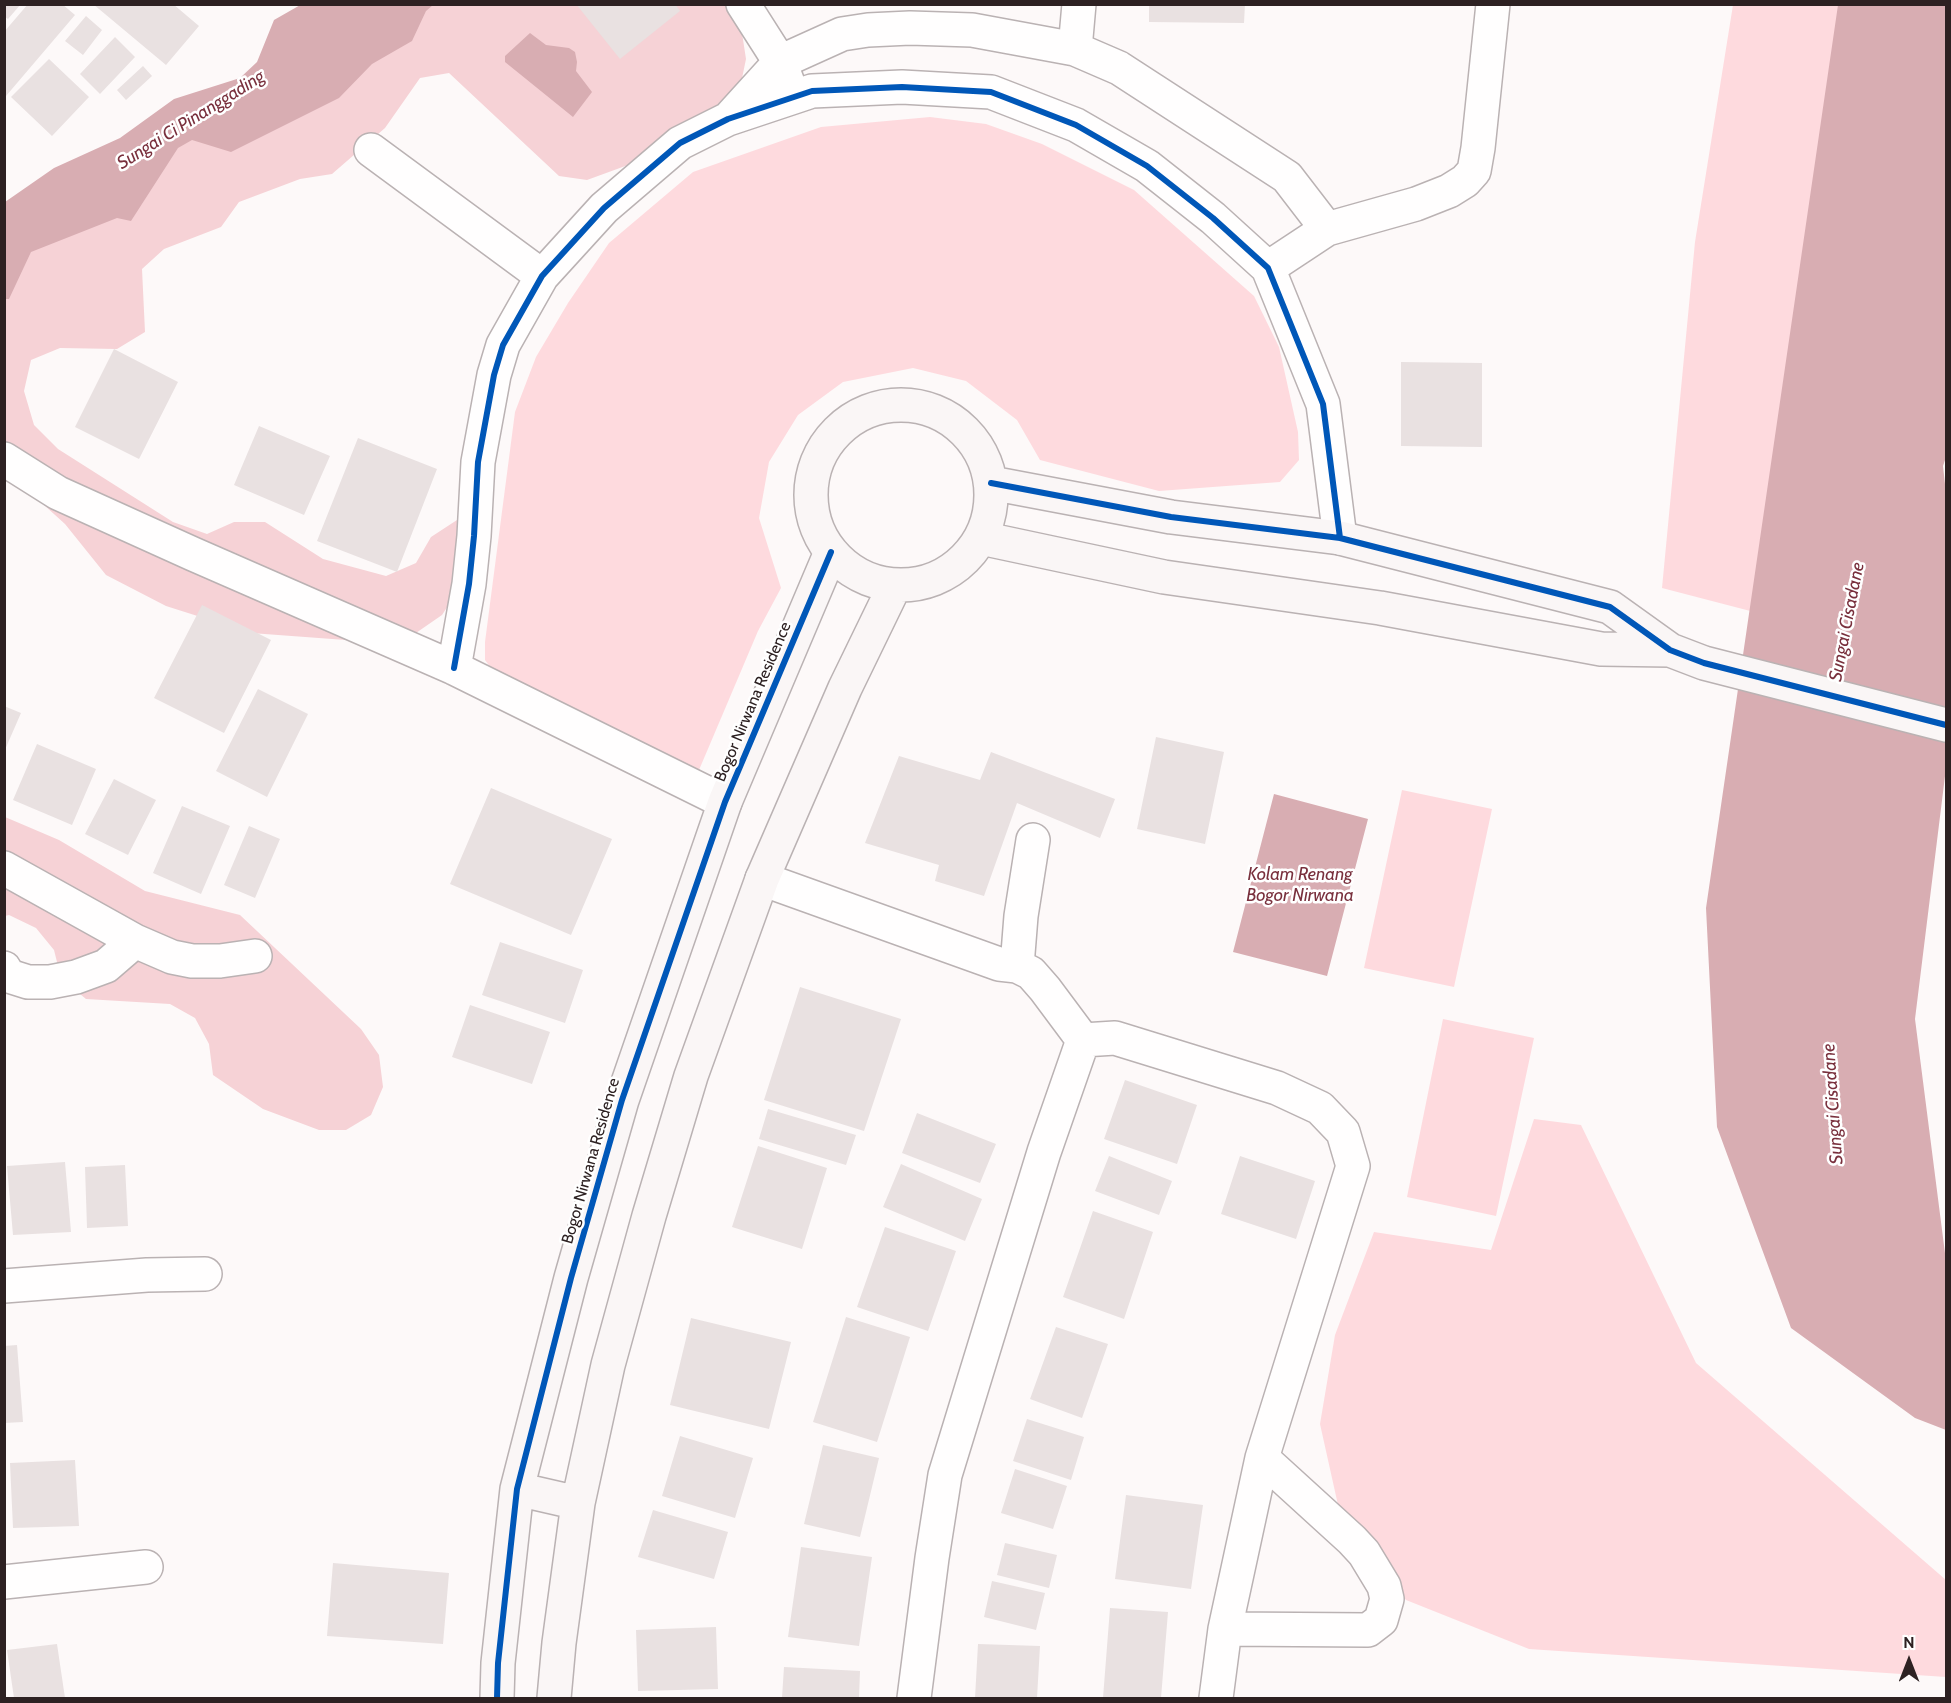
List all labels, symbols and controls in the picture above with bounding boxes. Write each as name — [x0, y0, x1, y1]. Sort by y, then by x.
water label: Sungai Ci Pinanggading — [113, 66, 269, 174]
water label: Sungai Cisadane — [1825, 561, 1869, 683]
street label: Bogor Nirwana Residence — [711, 619, 795, 785]
water label: Kolam Renang Bogor Nirwana — [1246, 864, 1354, 906]
water label: Sungai Cisadane — [1818, 1043, 1848, 1165]
street label: Bogor Nirwana Residence — [558, 1076, 624, 1246]
north arrow — [1879, 1631, 1939, 1691]
text: N — [1903, 1633, 1915, 1652]

